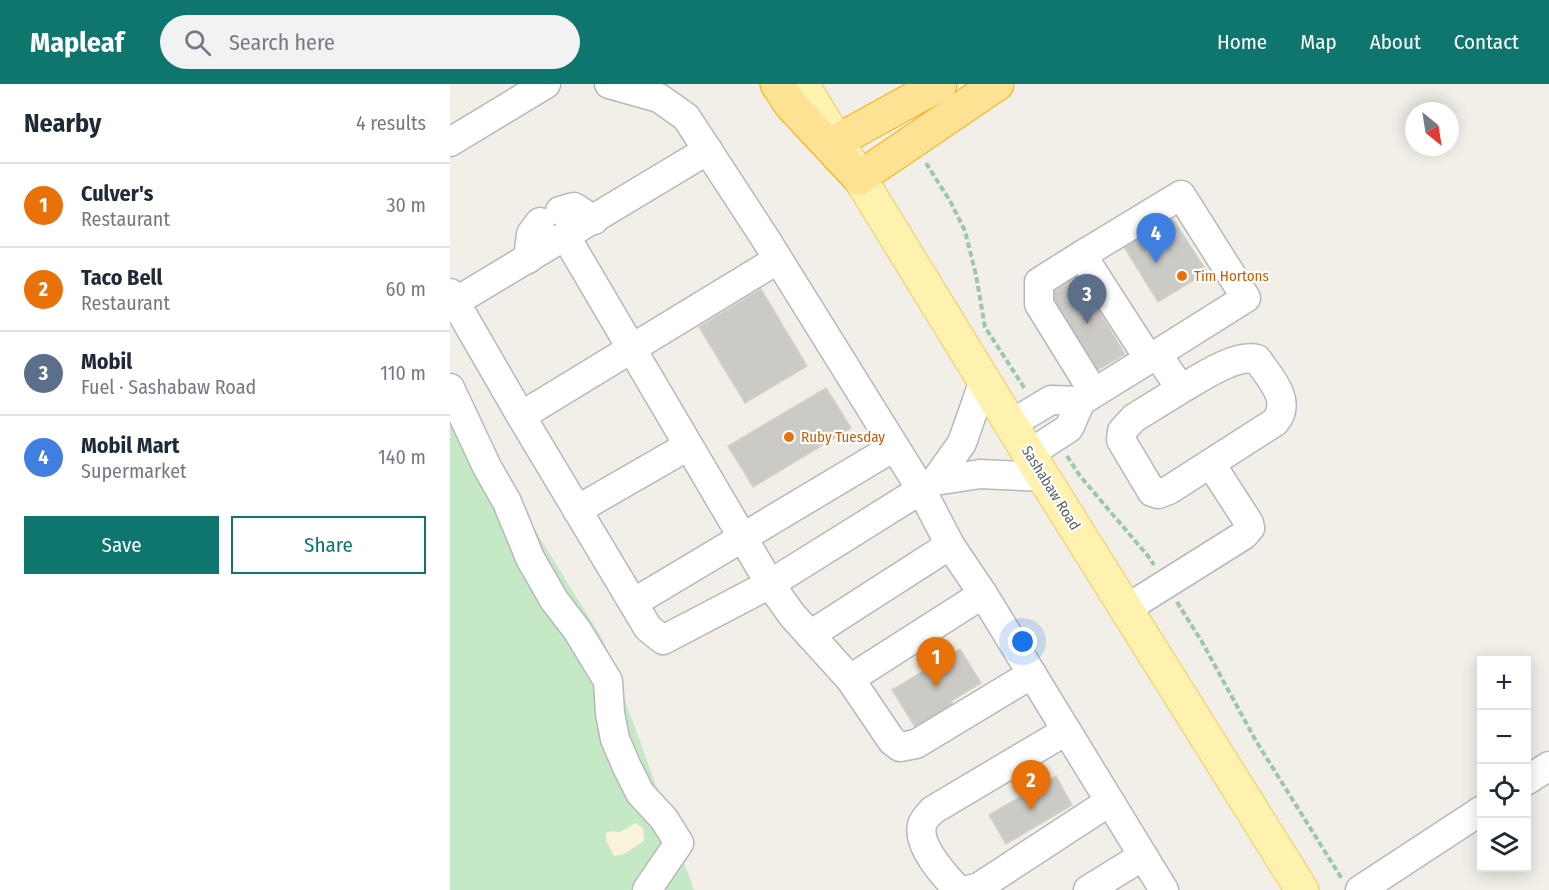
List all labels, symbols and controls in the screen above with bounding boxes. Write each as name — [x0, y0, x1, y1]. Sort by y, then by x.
search box — [160, 15, 580, 69]
text: Mapleaf — [30, 26, 124, 59]
icon: search — [181, 26, 214, 59]
text: Search here — [229, 29, 335, 56]
text: Home — [1217, 29, 1267, 55]
text: Map — [1300, 29, 1337, 55]
text: About — [1370, 29, 1421, 55]
text: Contact — [1454, 29, 1519, 55]
north arrow — [1405, 102, 1459, 156]
text: Nearby — [24, 108, 101, 139]
text: 4 results — [356, 111, 426, 135]
text: Culver's — [81, 180, 153, 207]
text: 1 — [39, 193, 48, 217]
text: 30 m — [386, 193, 426, 217]
text: Restaurant — [81, 207, 170, 231]
pin: 4 — [1136, 214, 1176, 263]
text: Taco Bell — [81, 264, 163, 291]
place label: Tim Hortons — [1194, 267, 1269, 285]
marker: Tim Hortons — [1175, 269, 1189, 283]
pin: 3 — [1068, 274, 1106, 324]
text: 2 — [39, 277, 48, 301]
text: 60 m — [386, 277, 426, 301]
text: Restaurant — [81, 291, 170, 315]
text: Mobil — [81, 348, 132, 375]
text: 3 — [39, 361, 48, 385]
text: 110 m — [380, 361, 426, 385]
text: Fuel · Sashabaw Road — [81, 375, 256, 399]
place label: Ruby Tuesday — [801, 428, 885, 446]
marker: Ruby Tuesday — [782, 430, 796, 444]
text: Mobil Mart — [81, 432, 179, 459]
street label: Sashabaw Road — [1018, 443, 1084, 533]
text: 4 — [38, 445, 49, 469]
text: 140 m — [378, 445, 426, 469]
text: Supermarket — [81, 459, 187, 483]
button: Save — [24, 516, 219, 574]
button: Share — [231, 516, 426, 574]
your location — [1008, 627, 1037, 656]
pin: 1 — [916, 638, 956, 687]
map controls — [1477, 656, 1531, 872]
button: + — [1477, 656, 1531, 710]
button: − — [1477, 710, 1531, 764]
pin: 2 — [1012, 760, 1050, 810]
button: locate — [1477, 764, 1531, 818]
button: layers — [1477, 818, 1531, 872]

